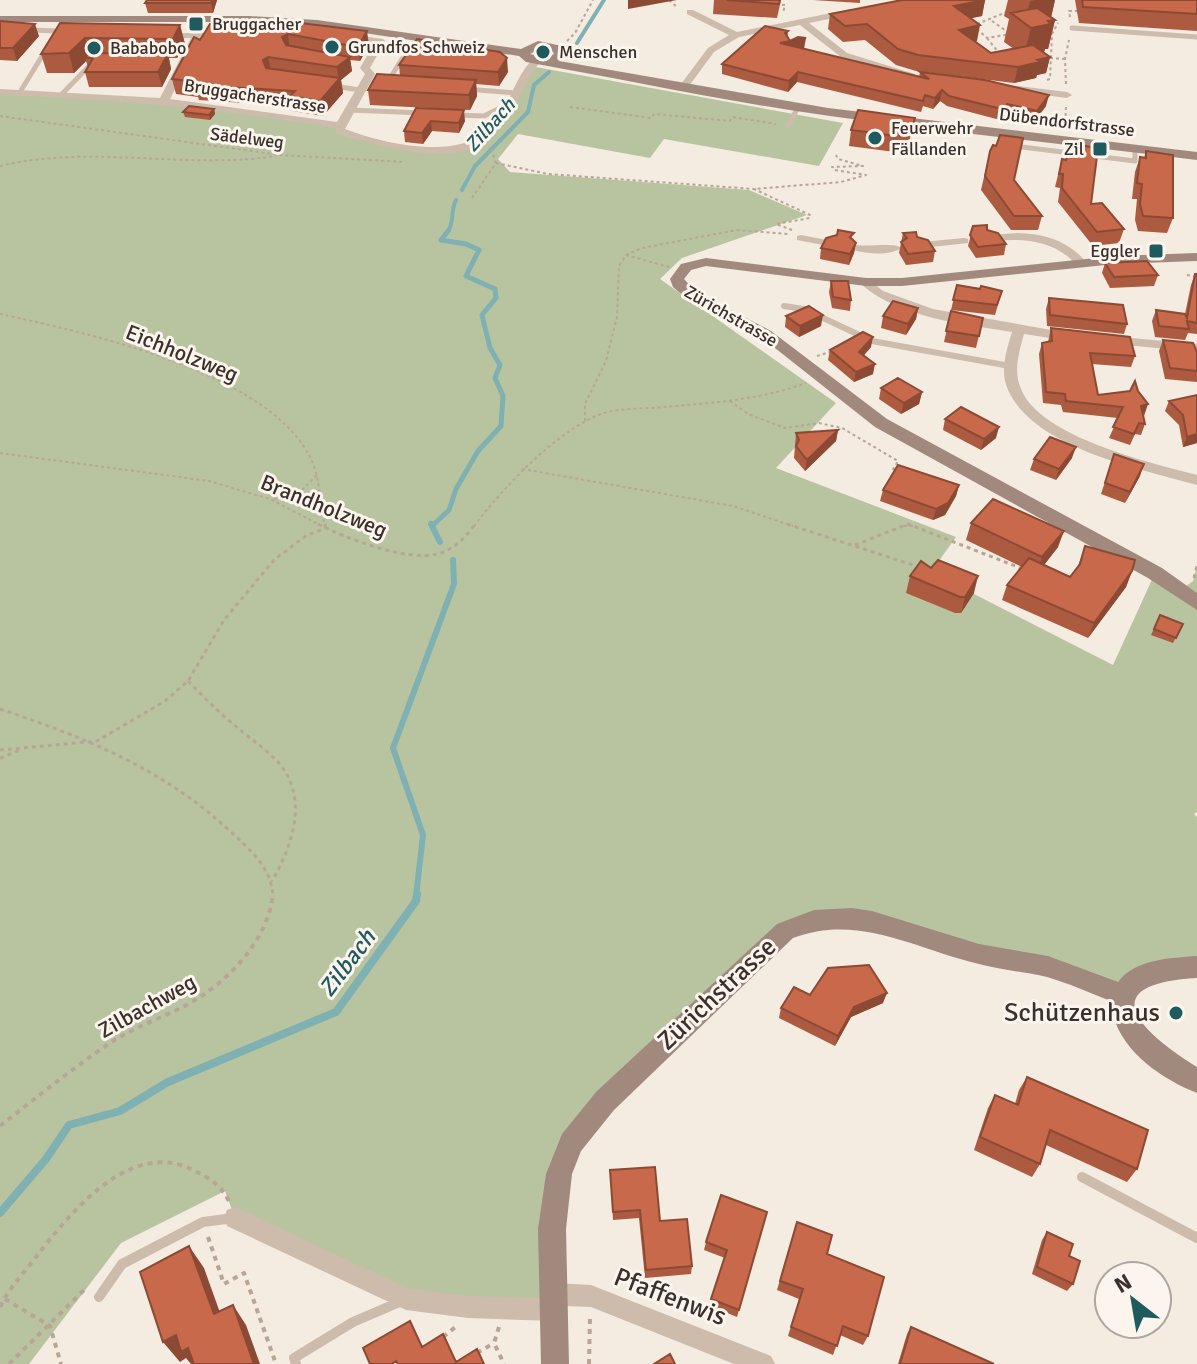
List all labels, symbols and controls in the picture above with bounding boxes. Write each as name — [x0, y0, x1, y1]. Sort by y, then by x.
place label: Bruggacher — [212, 13, 301, 35]
marker: Bruggacher — [187, 15, 205, 33]
place label: Grundfos Schweiz — [348, 36, 485, 58]
place label: Bababobo — [110, 37, 186, 59]
marker: Grundfos Schweiz — [323, 38, 341, 56]
marker: Bababobo — [85, 39, 103, 57]
place label: Menschen — [559, 41, 637, 63]
marker: Menschen — [534, 43, 552, 61]
street label: Bruggacherstrasse — [182, 74, 328, 118]
water label: Zilbach — [459, 92, 521, 157]
street label: Dübendorfstrasse — [998, 103, 1136, 141]
place label: Feuerwehr Fällanden — [891, 117, 973, 160]
street label: Sädelweg — [209, 123, 285, 153]
marker: Feuerwehr Fällanden — [866, 129, 884, 147]
place label: Zil — [1064, 138, 1084, 160]
marker: Zil — [1091, 140, 1109, 158]
place label: Eggler — [1090, 240, 1140, 262]
marker: Eggler — [1147, 242, 1165, 260]
street label: Zürichstrasse — [680, 280, 782, 352]
street label: Eichholzweg — [122, 318, 242, 388]
street label: Brandholzweg — [257, 468, 391, 544]
water label: Zilbach — [312, 923, 382, 1002]
street label: Zürichstrasse — [651, 931, 783, 1057]
street label: Zilbachweg — [93, 968, 201, 1044]
place label: Schützenhaus — [1004, 997, 1160, 1029]
marker: Schützenhaus — [1167, 1004, 1185, 1022]
north arrow — [1093, 1260, 1173, 1340]
street label: Pfaffenwis — [609, 1261, 731, 1333]
text: N — [1109, 1268, 1136, 1299]

